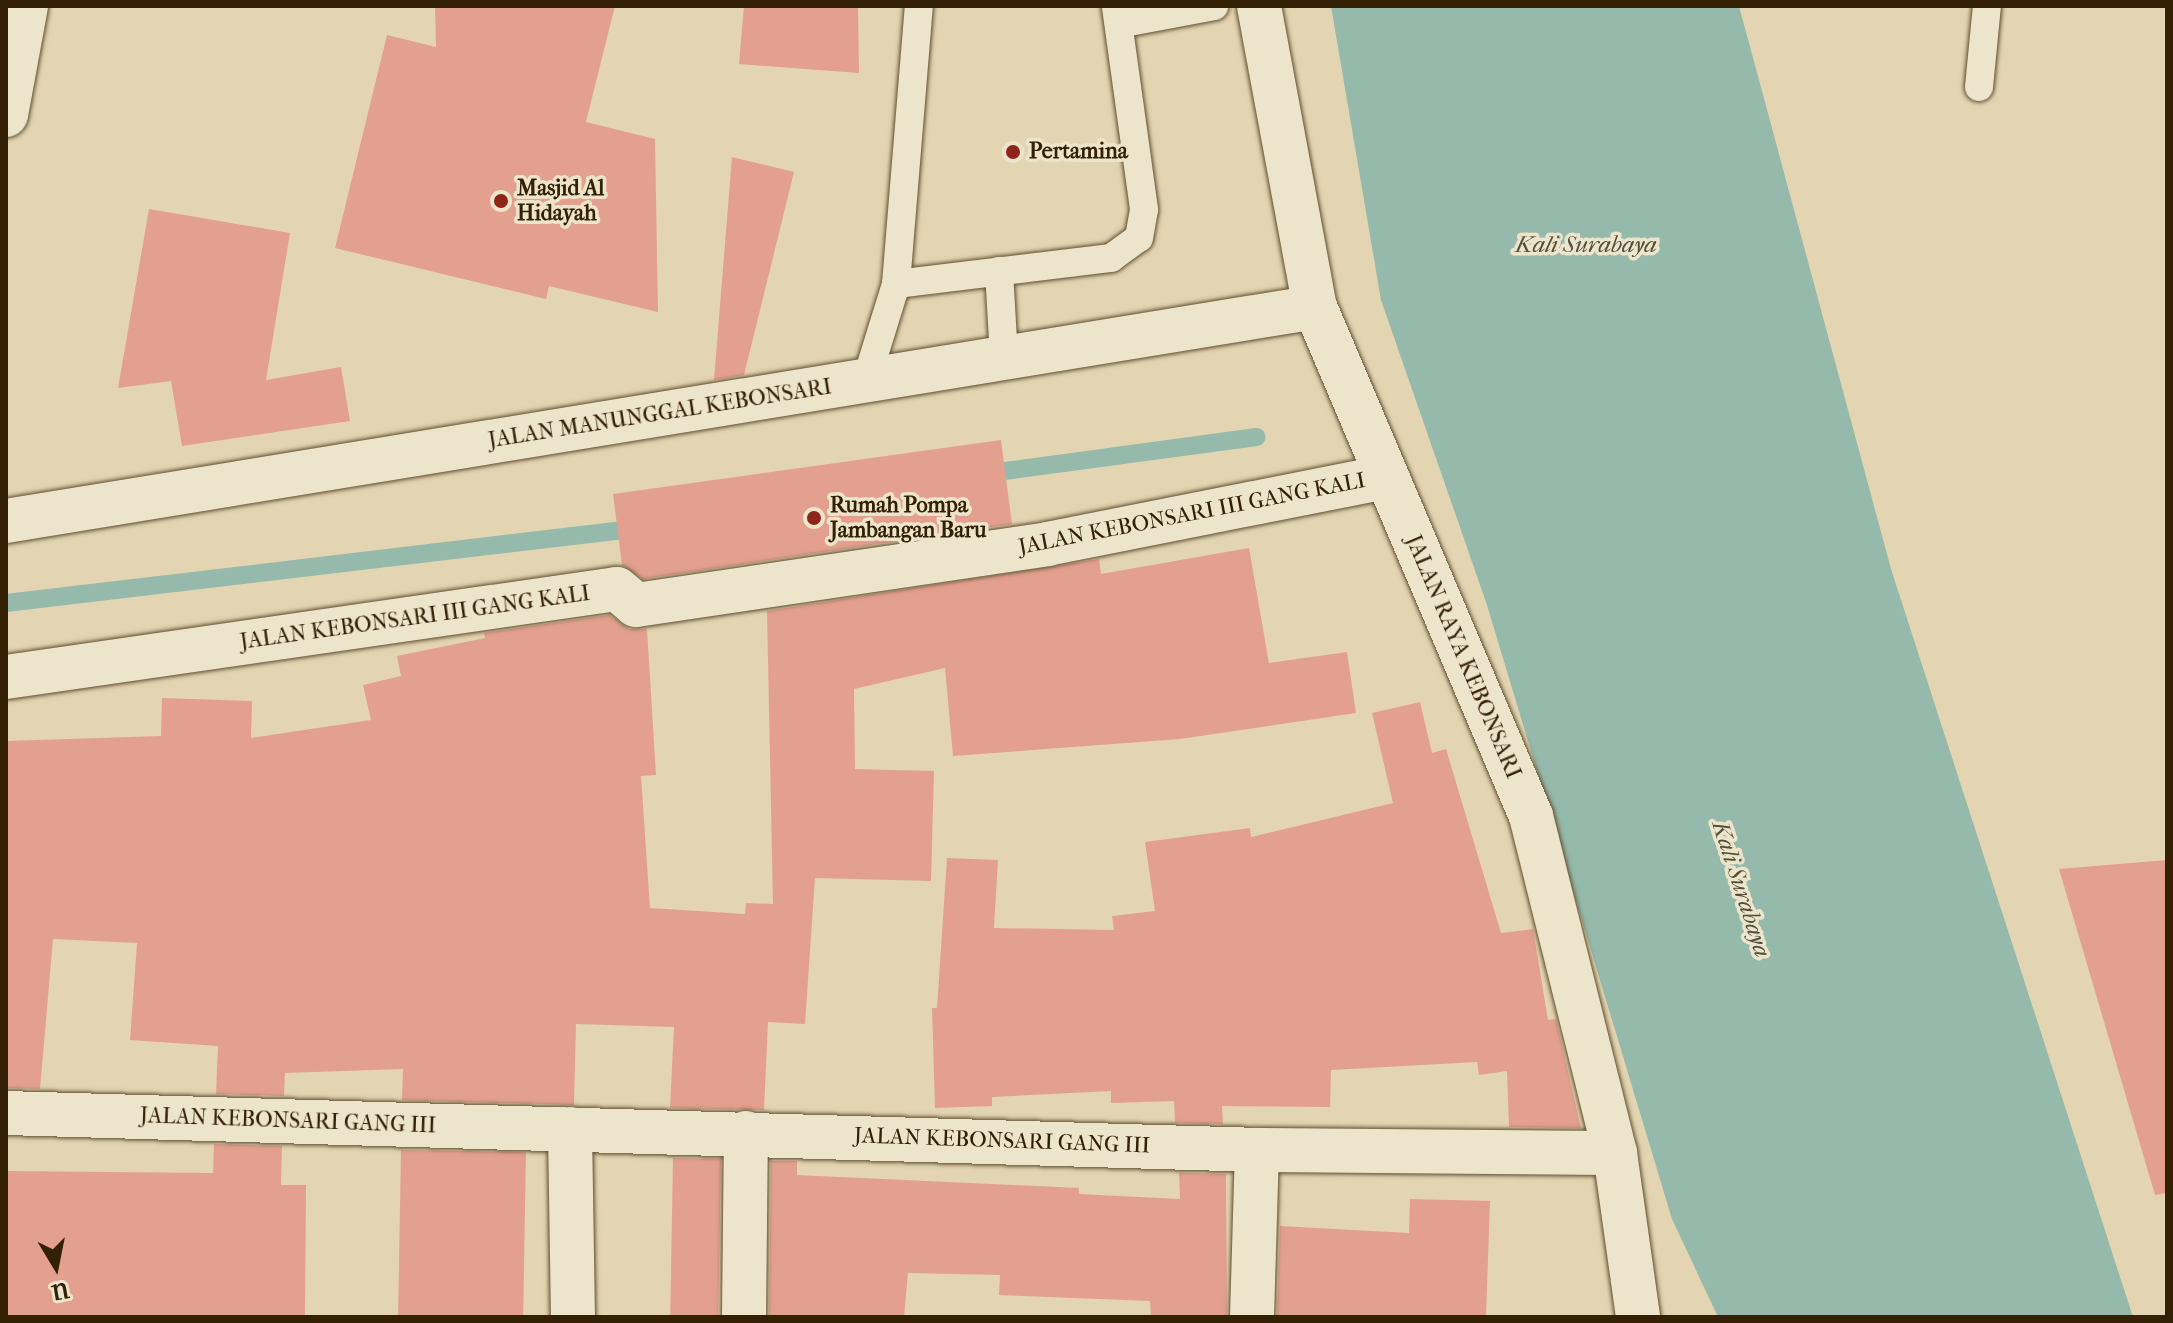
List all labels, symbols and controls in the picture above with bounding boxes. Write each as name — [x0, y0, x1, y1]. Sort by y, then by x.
place label: Pertamina — [1029, 139, 1128, 165]
marker: Pertamina — [1004, 143, 1022, 161]
place label: Masjid Al Hidayah — [517, 175, 604, 226]
marker: Masjid Al Hidayah — [492, 192, 510, 210]
water label: Kali Surabaya — [1515, 231, 1657, 259]
street label: JALAN MANUNGGAL KEBONSARI — [486, 374, 834, 454]
street label: JALAN KEBONSARI III GANG KALI — [1016, 467, 1368, 561]
place label: Rumah Pompa Jambangan Baru — [830, 492, 986, 544]
marker: Rumah Pompa Jambangan Baru — [805, 509, 823, 527]
street label: JALAN RAYA KEBONSARI — [1400, 531, 1526, 783]
street label: JALAN KEBONSARI III GANG KALI — [238, 580, 592, 656]
water label: Kali Surabaya — [1705, 817, 1777, 961]
street label: JALAN KEBONSARI GANG III — [140, 1103, 436, 1139]
street label: JALAN KEBONSARI GANG III — [854, 1123, 1150, 1159]
north arrow — [16, 1227, 96, 1307]
text: U — [49, 1276, 71, 1305]

